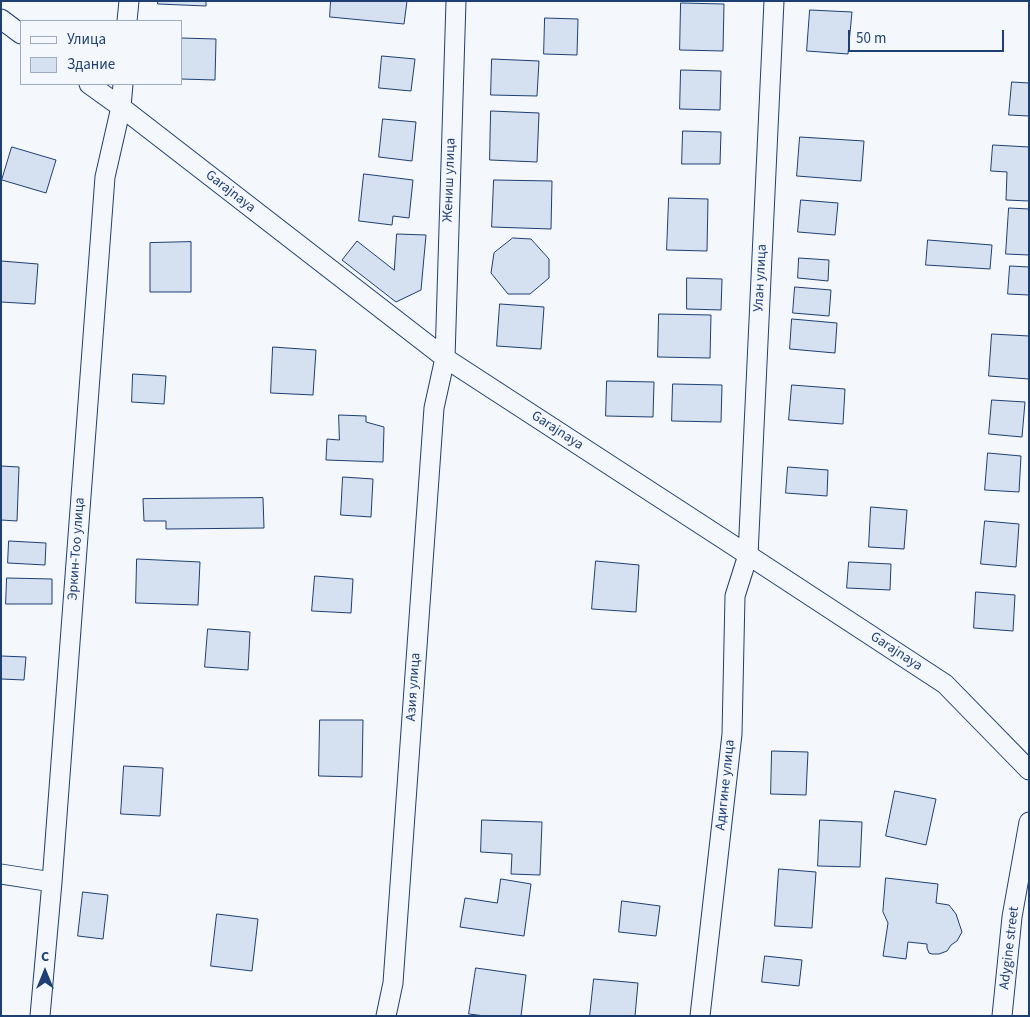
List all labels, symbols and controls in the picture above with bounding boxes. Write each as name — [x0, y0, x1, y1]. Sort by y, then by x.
legend — [20, 20, 182, 85]
scale bar — [850, 20, 1006, 52]
text: 50 m — [856, 28, 886, 49]
text: Улица — [67, 29, 106, 50]
text: Здание — [67, 54, 115, 75]
street label: Жениш улица — [440, 138, 460, 222]
street label: Garajnaya — [202, 167, 258, 217]
street label: Улан улица — [751, 244, 771, 312]
street label: Garajnaya — [528, 408, 586, 454]
street label: Эркин-Тоо улица — [65, 497, 89, 601]
street label: Garajnaya — [867, 629, 925, 675]
street label: Азия улица — [403, 652, 425, 722]
street label: Адигине улица — [713, 739, 739, 831]
street label: Adygine street — [997, 906, 1023, 990]
north arrow — [20, 947, 70, 997]
text: С — [41, 947, 49, 967]

